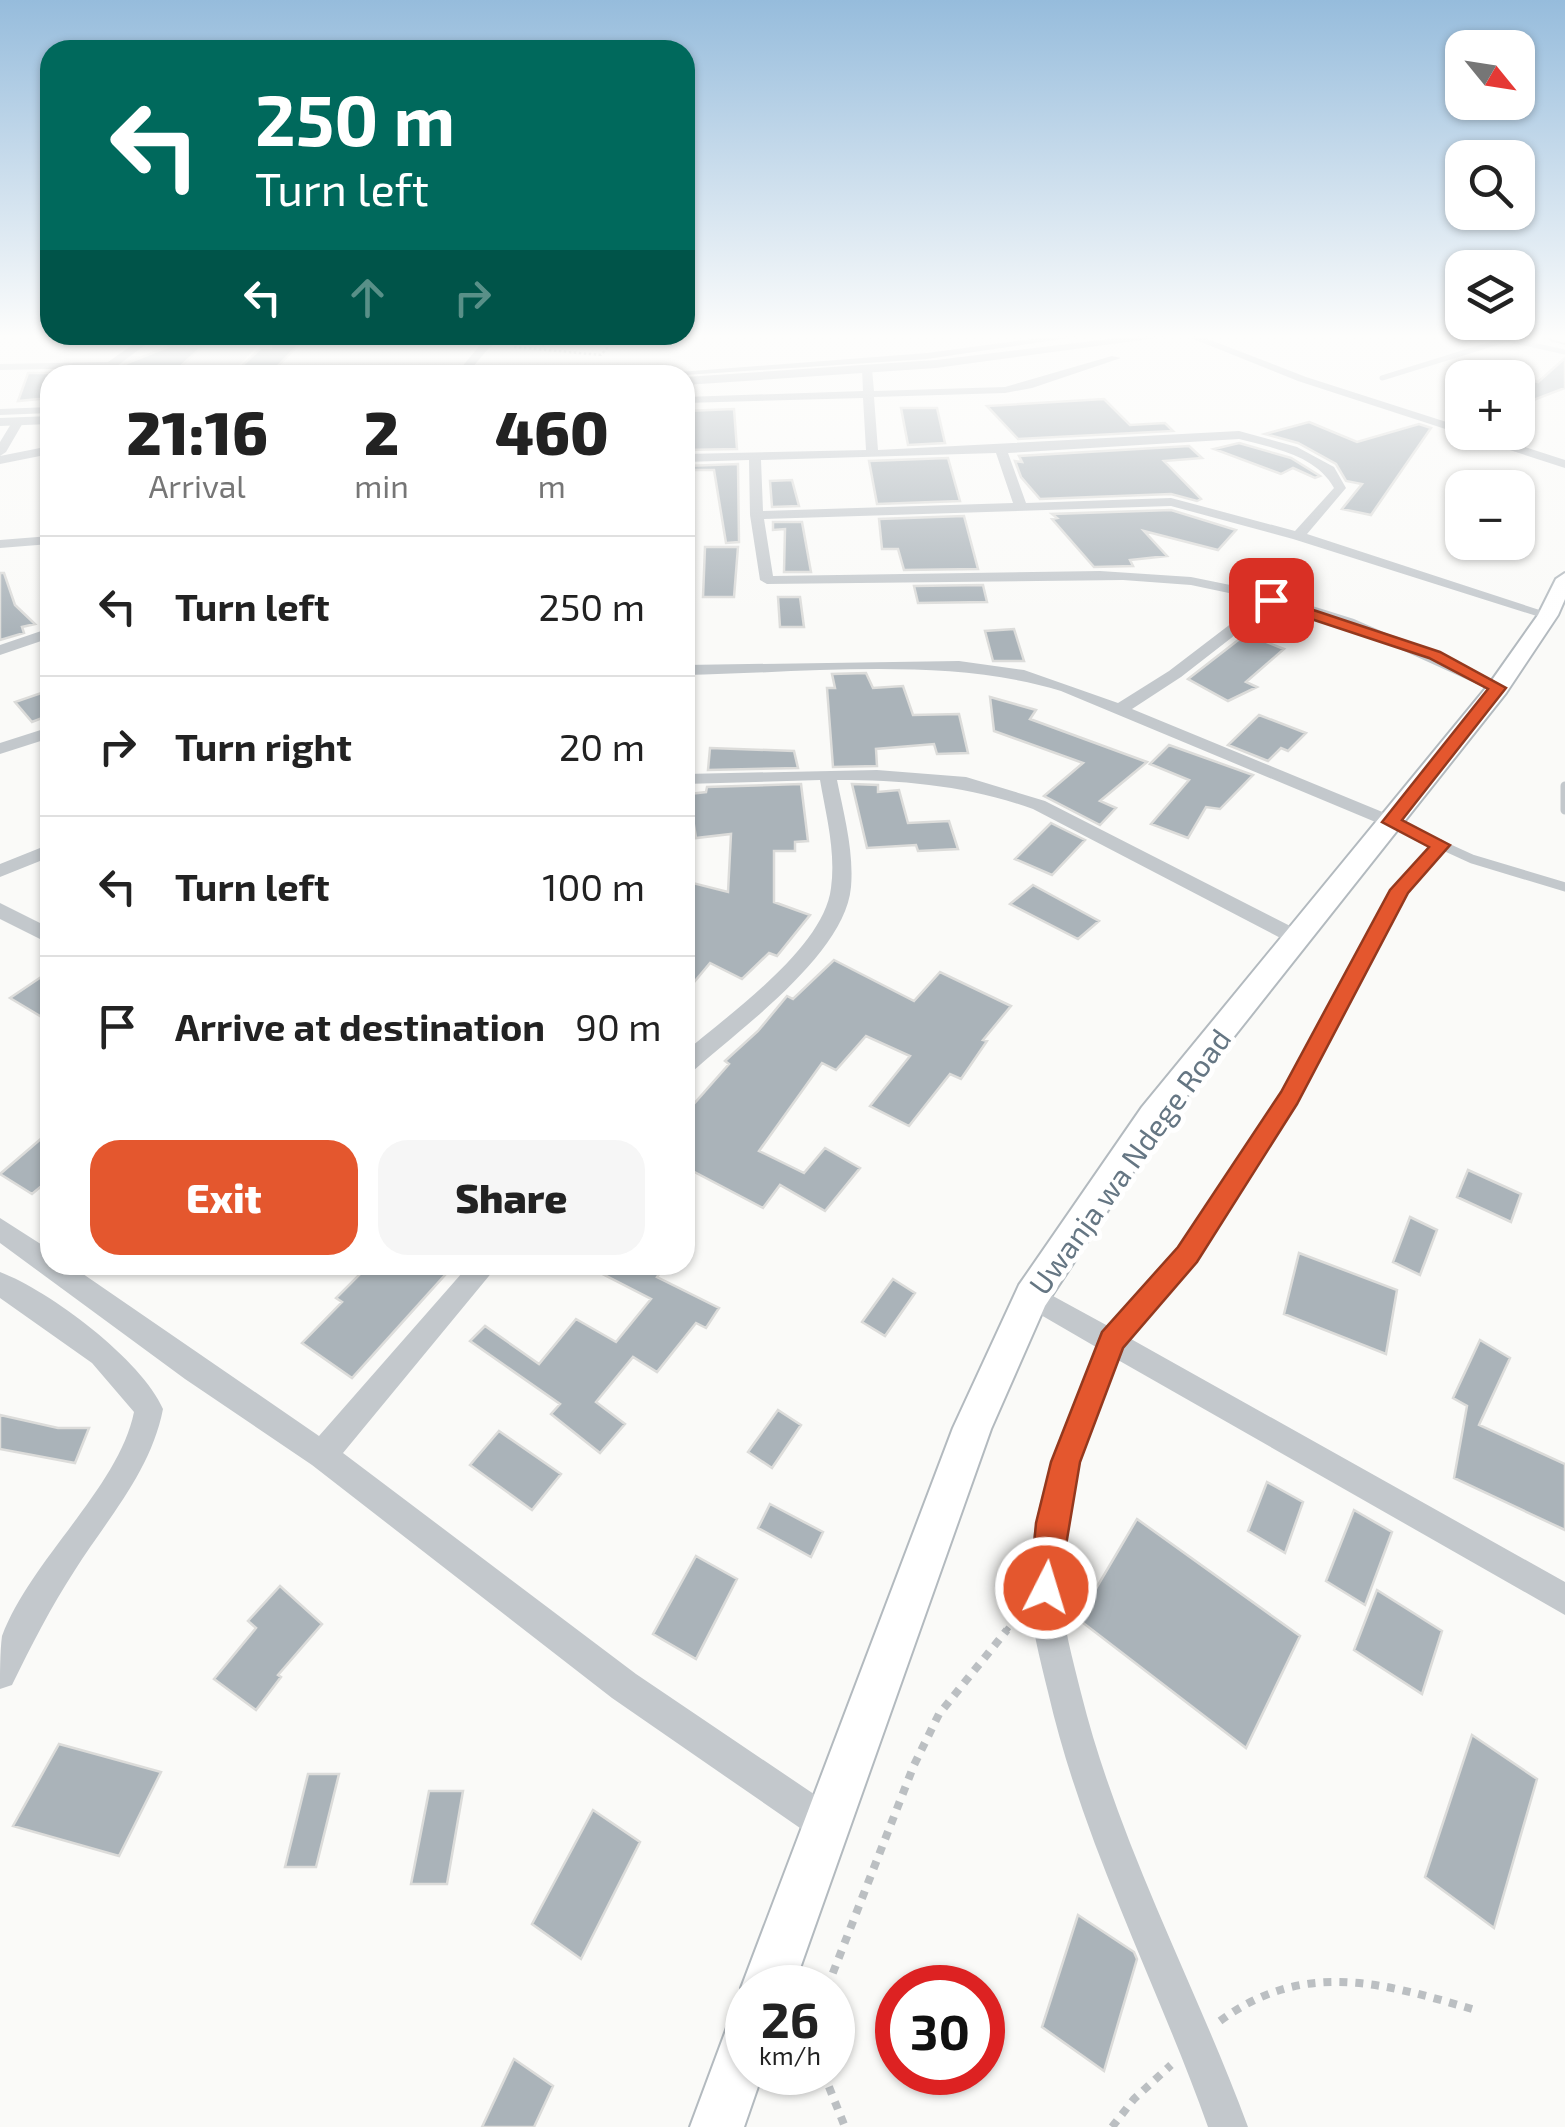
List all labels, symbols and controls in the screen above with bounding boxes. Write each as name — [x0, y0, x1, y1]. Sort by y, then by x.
north arrow — [1445, 30, 1535, 120]
map controls — [1445, 30, 1535, 560]
text: 250 m — [255, 76, 455, 160]
icon: left — [90, 80, 220, 210]
button: search — [1445, 140, 1535, 230]
text: Turn left — [255, 161, 429, 215]
button: layers — [1445, 250, 1535, 340]
icon: left — [235, 270, 290, 325]
icon: ahead — [340, 270, 395, 325]
icon: right — [445, 270, 500, 325]
button: + — [1445, 360, 1535, 450]
text: 21:16 — [126, 395, 268, 467]
text: 2 — [364, 395, 399, 467]
text: 460 — [495, 395, 609, 467]
text: Arrival — [148, 466, 246, 504]
text: min — [354, 466, 409, 504]
text: m — [538, 466, 566, 504]
button: − — [1445, 470, 1535, 560]
pin — [1229, 558, 1314, 643]
icon: arrive — [1244, 573, 1299, 628]
icon: left — [90, 579, 145, 634]
text: Turn left — [175, 583, 330, 629]
text: 250 m — [539, 583, 645, 629]
icon: right — [90, 719, 145, 774]
text: Turn right — [175, 723, 352, 769]
text: 20 m — [559, 723, 645, 769]
icon: left — [90, 859, 145, 914]
text: Turn left — [175, 863, 330, 909]
text: 100 m — [542, 863, 645, 909]
icon: arrive — [90, 999, 145, 1054]
text: Arrive at destination — [175, 1003, 545, 1049]
text: 90 m — [575, 1003, 662, 1049]
street label: Uwanja wa Ndege Road — [1021, 1021, 1237, 1301]
button: Exit — [90, 1140, 358, 1255]
button: Share — [378, 1140, 645, 1255]
position arrow — [994, 1536, 1098, 1640]
speed limit sign: 30 — [875, 1965, 1005, 2095]
text: 26 — [761, 1988, 819, 2048]
text: km/h — [759, 2040, 821, 2070]

